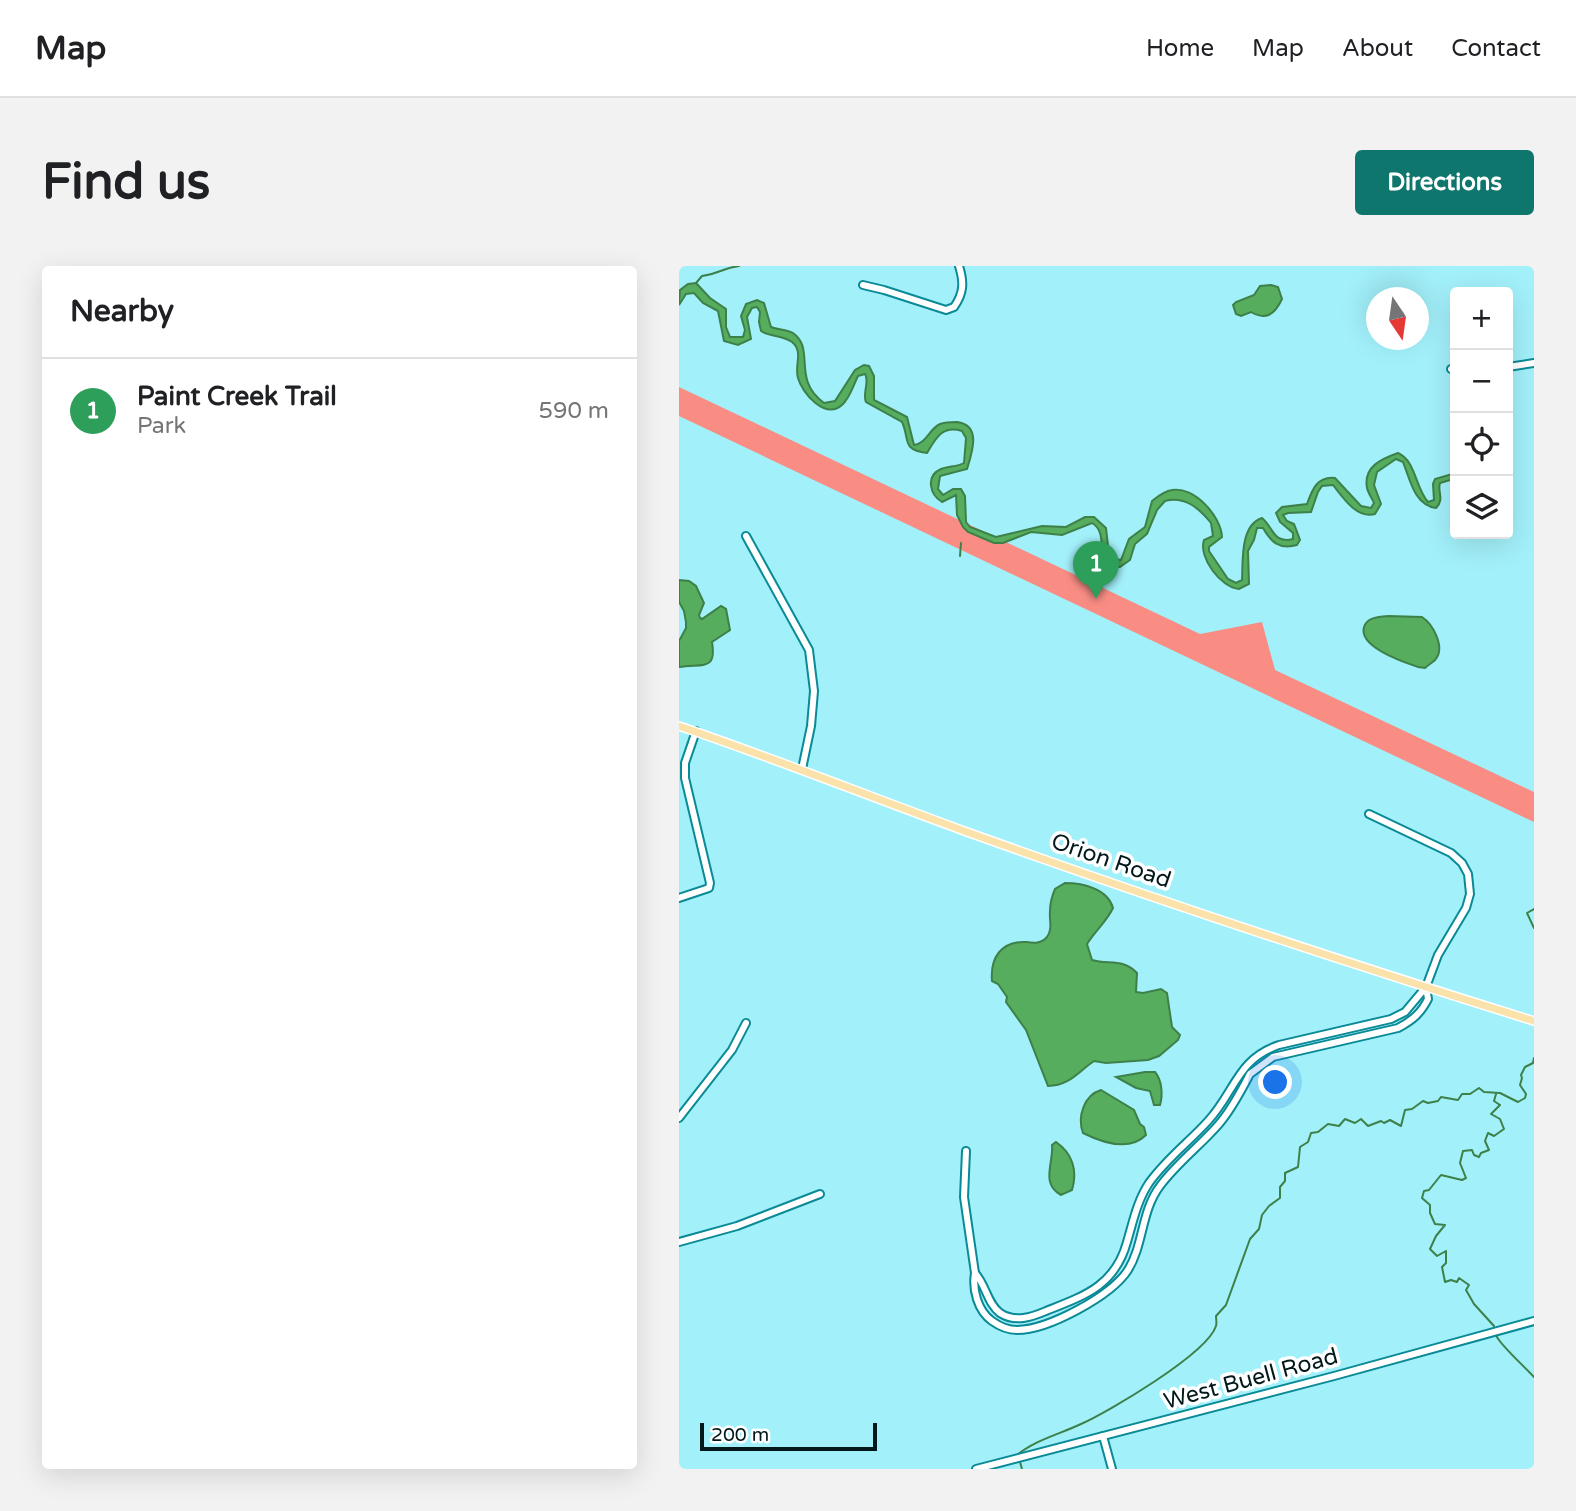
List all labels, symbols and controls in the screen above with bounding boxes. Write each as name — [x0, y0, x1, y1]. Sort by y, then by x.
text: Map — [35, 29, 106, 68]
text: Home — [1146, 34, 1214, 63]
text: Map — [1252, 34, 1304, 63]
text: About — [1342, 34, 1413, 63]
text: Contact — [1451, 34, 1541, 63]
button: Directions — [1355, 150, 1534, 215]
text: Find us — [42, 153, 210, 212]
north arrow — [1366, 287, 1429, 350]
map controls — [1450, 287, 1513, 539]
button: + — [1450, 287, 1513, 350]
text: Nearby — [70, 293, 174, 330]
button: − — [1450, 350, 1513, 413]
text: Paint Creek Trail — [137, 381, 337, 412]
text: 1 — [86, 397, 100, 425]
text: 590 m — [539, 397, 609, 425]
text: Park — [137, 412, 186, 440]
button: locate — [1450, 413, 1513, 476]
button: layers — [1450, 476, 1513, 539]
pin: 1 — [1073, 541, 1119, 599]
street label: Orion Road — [1047, 827, 1175, 895]
your location — [1258, 1065, 1292, 1099]
street label: West Buell Road — [1161, 1342, 1341, 1416]
scale bar — [700, 1420, 877, 1452]
text: 200 m — [711, 1424, 769, 1446]

